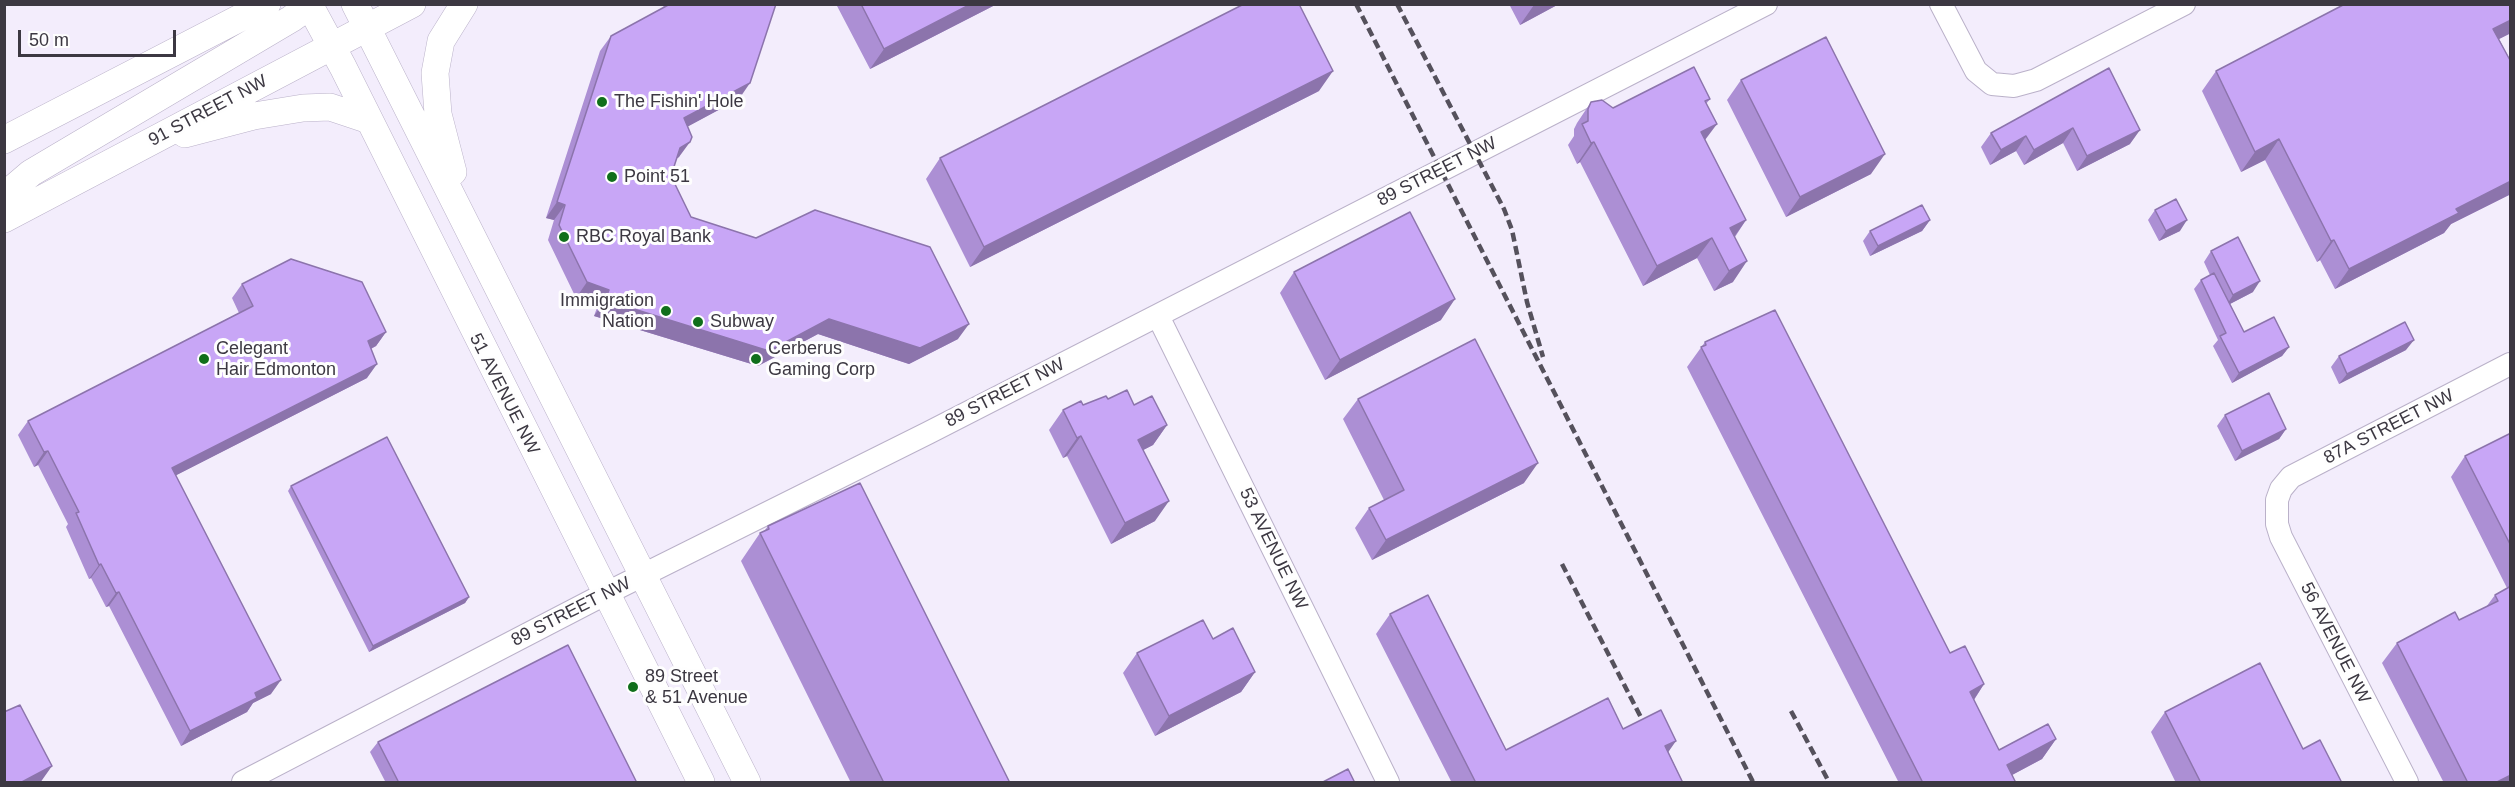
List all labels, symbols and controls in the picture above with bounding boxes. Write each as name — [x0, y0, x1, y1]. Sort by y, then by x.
scale bar — [21, 18, 178, 56]
text: 50 m — [29, 30, 69, 50]
street label: 91 STREET NW — [145, 71, 271, 151]
place label: The Fishin' Hole — [614, 91, 743, 113]
marker: The Fishin' Hole — [595, 95, 609, 109]
street label: 89 STREET NW — [1374, 133, 1500, 211]
place label: Point 51 — [624, 166, 690, 188]
marker: Point 51 — [605, 170, 619, 184]
place label: RBC Royal Bank — [576, 226, 711, 248]
marker: RBC Royal Bank — [557, 230, 571, 244]
place label: Immigration Nation — [560, 290, 654, 332]
marker: Immigration Nation — [659, 304, 673, 318]
place label: Subway — [710, 311, 774, 333]
marker: Subway — [691, 315, 705, 329]
street label: 51 AVENUE NW — [464, 330, 544, 458]
place label: Celegant Hair Edmonton — [216, 338, 336, 380]
place label: Cerberus Gaming Corp — [768, 338, 875, 380]
marker: Celegant Hair Edmonton — [197, 352, 211, 366]
marker: Cerberus Gaming Corp — [749, 352, 763, 366]
street label: 89 STREET NW — [942, 354, 1068, 432]
street label: 87A STREET NW — [2320, 385, 2458, 469]
street label: 53 AVENUE NW — [1234, 485, 1312, 613]
street label: 89 STREET NW — [508, 573, 634, 651]
street label: 56 AVENUE NW — [2295, 579, 2375, 707]
place label: 89 Street & 51 Avenue — [645, 666, 748, 708]
marker: 89 Street & 51 Avenue — [626, 680, 640, 694]

